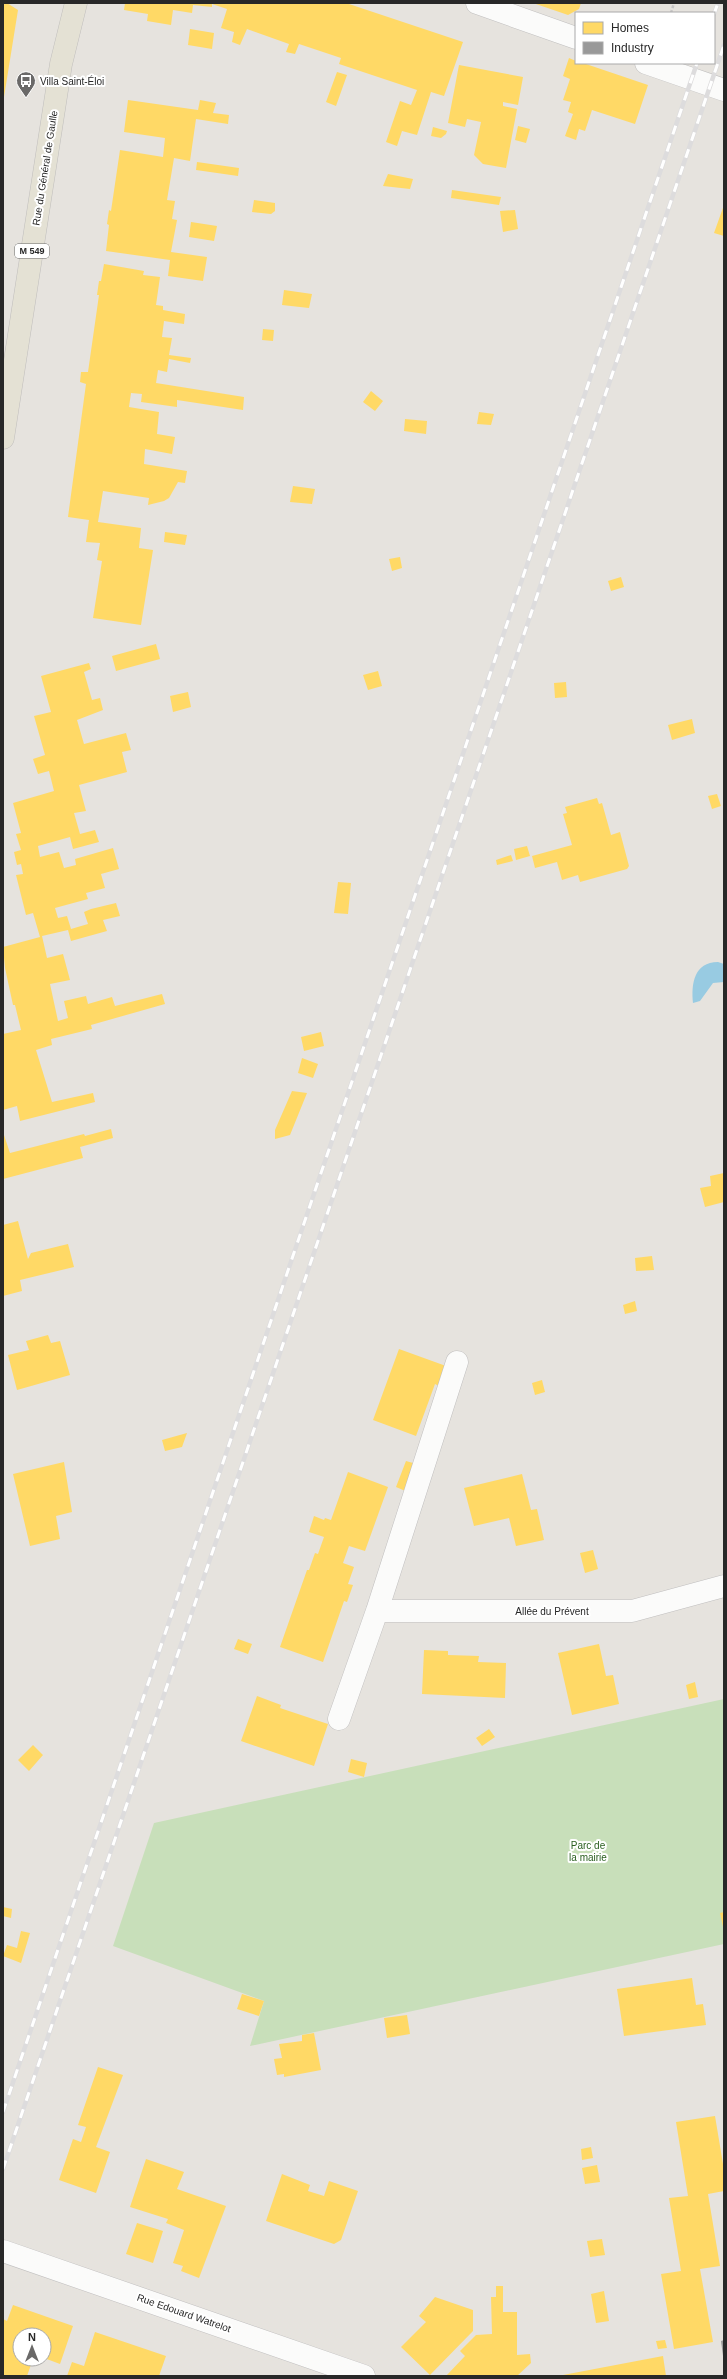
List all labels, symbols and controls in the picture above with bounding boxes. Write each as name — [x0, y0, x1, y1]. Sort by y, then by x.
legend — [575, 12, 715, 64]
text: Homes — [611, 21, 649, 35]
text: Industry — [611, 41, 654, 55]
bus stop icon: Villa Saint-Éloi — [15, 70, 37, 98]
place label: Villa Saint-Éloi — [40, 75, 104, 87]
street label: Rue du Général de Gaulle — [30, 109, 60, 226]
road number: M 549 — [15, 244, 49, 258]
street label: Allée du Prévent — [515, 1606, 589, 1617]
park label: Parc de la mairie — [569, 1840, 607, 1863]
street label: Rue Edouard Watrelot — [136, 2292, 233, 2334]
north arrow — [12, 2327, 52, 2367]
text: N — [28, 2331, 36, 2343]

